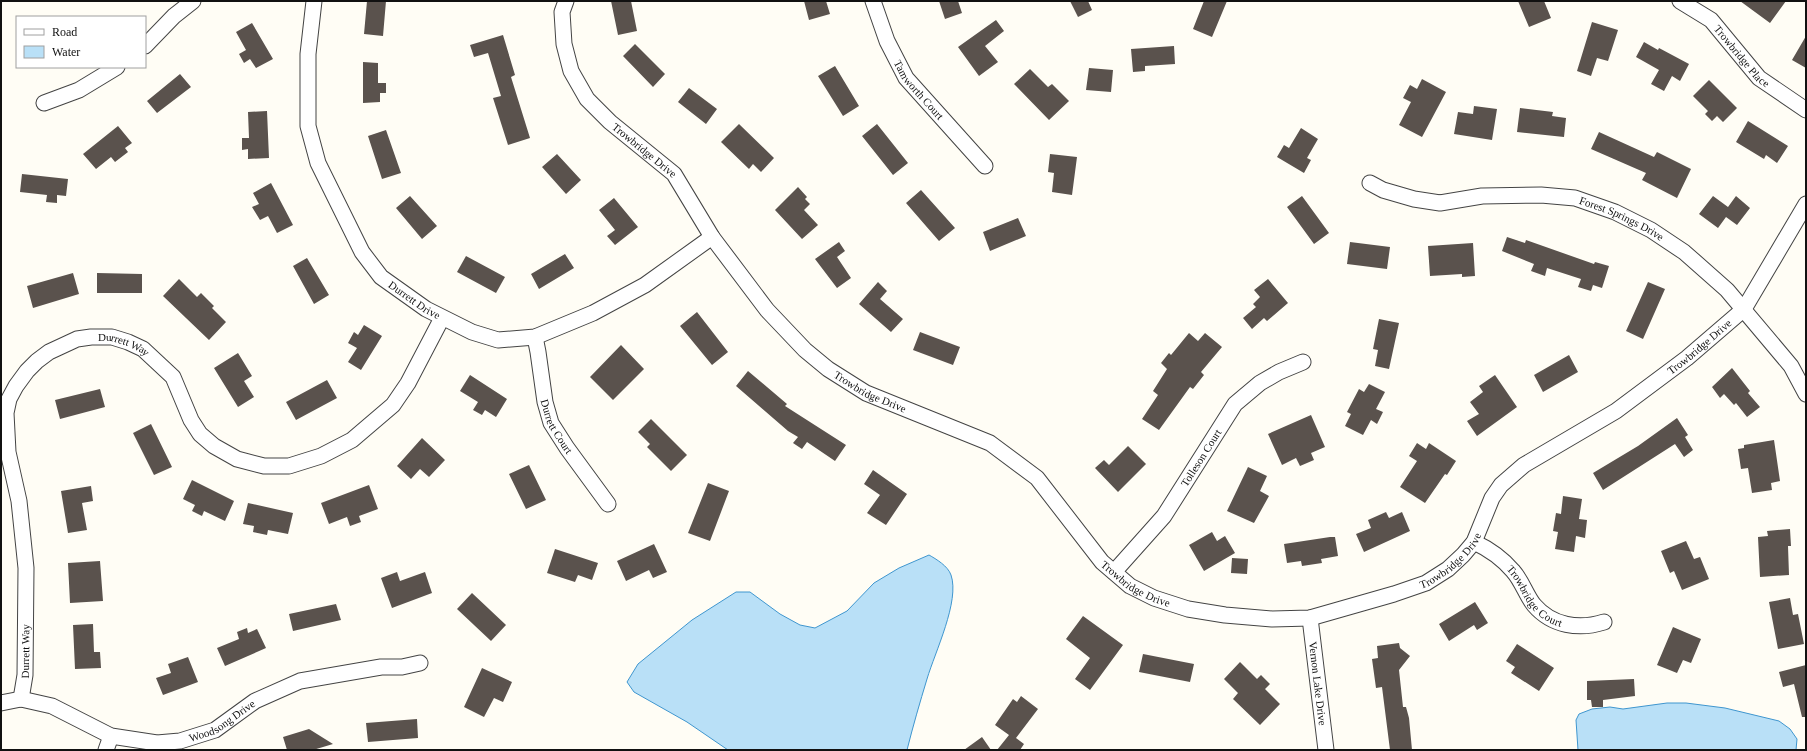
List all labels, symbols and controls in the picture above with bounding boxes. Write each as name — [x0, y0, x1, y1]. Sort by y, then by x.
legend — [16, 16, 146, 68]
street label: Trowbridge Place — [1712, 23, 1772, 89]
text: Road — [52, 25, 77, 39]
text: Water — [52, 45, 80, 59]
street label: Tamworth Court — [892, 58, 946, 122]
street label: Trowbridge Drive — [610, 120, 679, 180]
street label: Forest Springs Drive — [1578, 194, 1666, 243]
street label: Durrett Drive — [386, 278, 442, 321]
street label: Trowbridge Drive — [1665, 317, 1734, 377]
street label: Durrett Way — [98, 331, 153, 359]
street label: Trowbridge Drive — [832, 368, 908, 415]
street label: Durrett Court — [539, 398, 575, 456]
street label: Tolleson Court — [1178, 427, 1224, 489]
street label: Trowbridge Drive — [1418, 531, 1483, 591]
street label: Trowbridge Drive — [1099, 558, 1172, 609]
street label: Trowbridge Court — [1505, 563, 1564, 629]
street label: Durrett Way — [19, 624, 31, 679]
street label: Vernon Lake Drive — [1307, 641, 1329, 726]
street label: Woodsong Drive — [187, 697, 257, 744]

